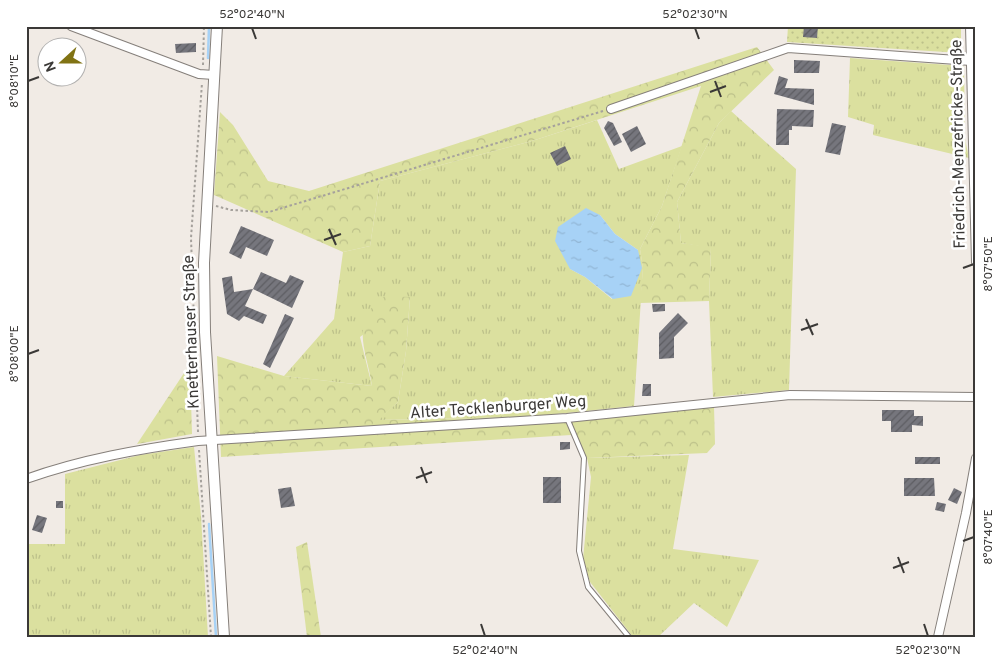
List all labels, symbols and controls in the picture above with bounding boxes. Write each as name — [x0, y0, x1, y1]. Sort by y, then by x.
text: 52°02'40"N — [219, 7, 285, 23]
text: 52°02'30"N — [662, 7, 728, 23]
north arrow — [38, 38, 88, 88]
street label: Friedrich-Menzefricke-Straße — [947, 39, 971, 249]
text: 8°08'10"E — [7, 54, 23, 108]
text: N — [42, 58, 61, 74]
text: 8°07'50"E — [981, 236, 997, 292]
street label: Knetterhauser Straße — [179, 255, 205, 409]
text: 8°08'00"E — [7, 325, 23, 383]
street label: Alter Tecklenburger Weg — [409, 392, 587, 424]
text: 8°07'40"E — [981, 509, 997, 565]
text: 52°02'40"N — [452, 643, 518, 659]
text: 52°02'30"N — [895, 643, 961, 659]

